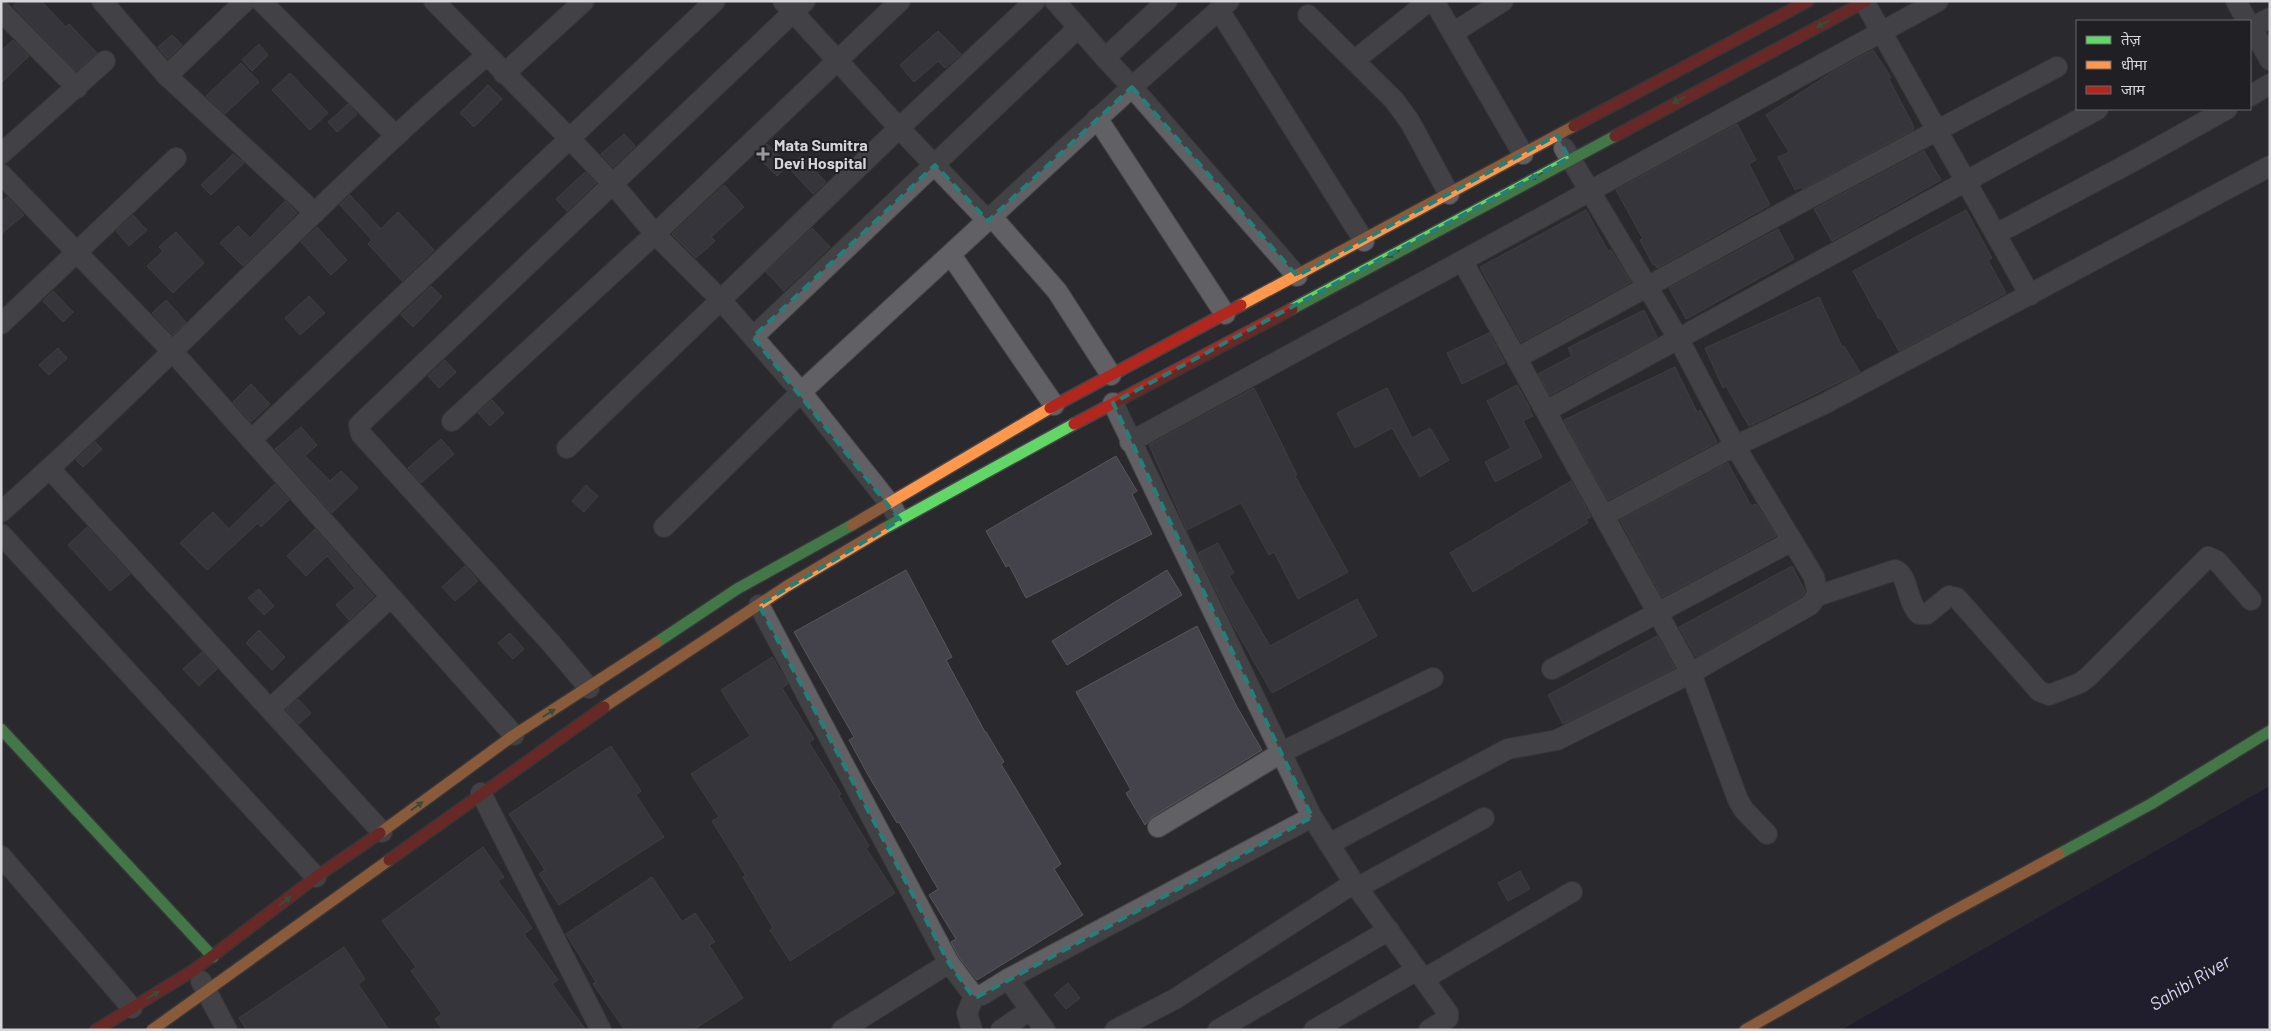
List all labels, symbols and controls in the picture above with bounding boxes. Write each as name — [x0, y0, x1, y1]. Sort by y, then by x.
one-way arrow — [1816, 20, 1830, 28]
legend — [2076, 20, 2251, 110]
text: तेज़ — [2121, 30, 2142, 48]
text: धीमा — [2121, 55, 2148, 73]
text: जाम — [2121, 80, 2146, 98]
one-way arrow — [1672, 96, 1687, 104]
place label: Mata Sumitra Devi Hospital — [774, 135, 868, 172]
marker: Mata Sumitra Devi Hospital — [756, 147, 770, 161]
one-way arrow — [1528, 172, 1543, 180]
one-way arrow — [1386, 249, 1400, 258]
one-way arrow — [543, 708, 556, 717]
one-way arrow — [410, 801, 424, 811]
one-way arrow — [278, 896, 292, 906]
water label: Sahibi River — [2145, 949, 2234, 1015]
one-way arrow — [146, 991, 159, 1000]

